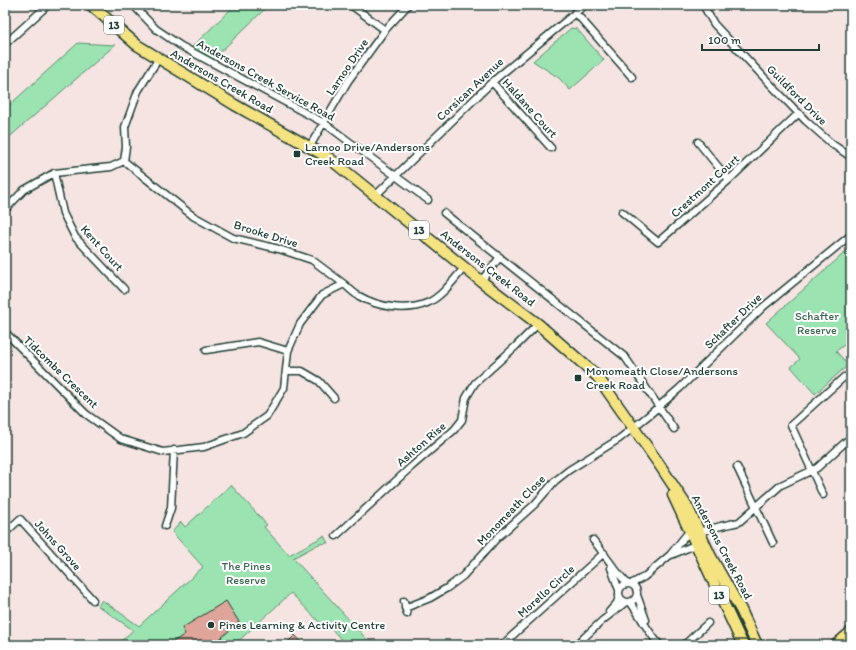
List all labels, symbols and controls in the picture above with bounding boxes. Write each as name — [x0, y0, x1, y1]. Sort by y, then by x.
road number: 13 — [104, 16, 124, 34]
scale bar — [702, 26, 819, 52]
text: 100 m — [708, 33, 741, 47]
street label: Andersons Creek Service Road — [194, 36, 338, 124]
street label: Larnoo Drive — [323, 36, 371, 98]
street label: Andersons Creek Road — [168, 46, 276, 116]
street label: Corsican Avenue — [434, 54, 507, 124]
street label: Guildford Drive — [764, 62, 830, 128]
street label: Haldane Court — [500, 75, 561, 141]
place label: Larnoo Drive/Andersons Creek Road — [305, 140, 430, 168]
marker: Larnoo Drive/Andersons Creek Road — [292, 149, 302, 159]
street label: Crestmont Court — [668, 151, 743, 220]
street label: Brooke Drive — [232, 218, 300, 250]
road number: 13 — [409, 221, 429, 239]
street label: Kent Court — [78, 222, 127, 274]
street label: Andersons Creek Road — [438, 227, 538, 310]
street label: Schafter Drive — [702, 290, 765, 352]
park label: Schafter Reserve — [795, 309, 839, 337]
street label: Tidcombe Crescent — [21, 333, 102, 412]
place label: Monomeath Close/Andersons Creek Road — [586, 364, 738, 392]
marker: Monomeath Close/Andersons Creek Road — [573, 373, 583, 383]
street label: Ashton Rise — [393, 419, 449, 469]
street label: Monomeath Close — [474, 472, 548, 548]
street label: Andersons Creek Road — [689, 492, 756, 602]
street label: Johns Grove — [32, 517, 85, 573]
park label: The Pines Reserve — [221, 559, 271, 587]
street label: Morello Circle — [515, 562, 578, 620]
road number: 13 — [709, 586, 729, 604]
place label: Pines Learning & Activity Centre — [219, 618, 386, 632]
marker: Pines Learning & Activity Centre — [206, 620, 216, 630]

